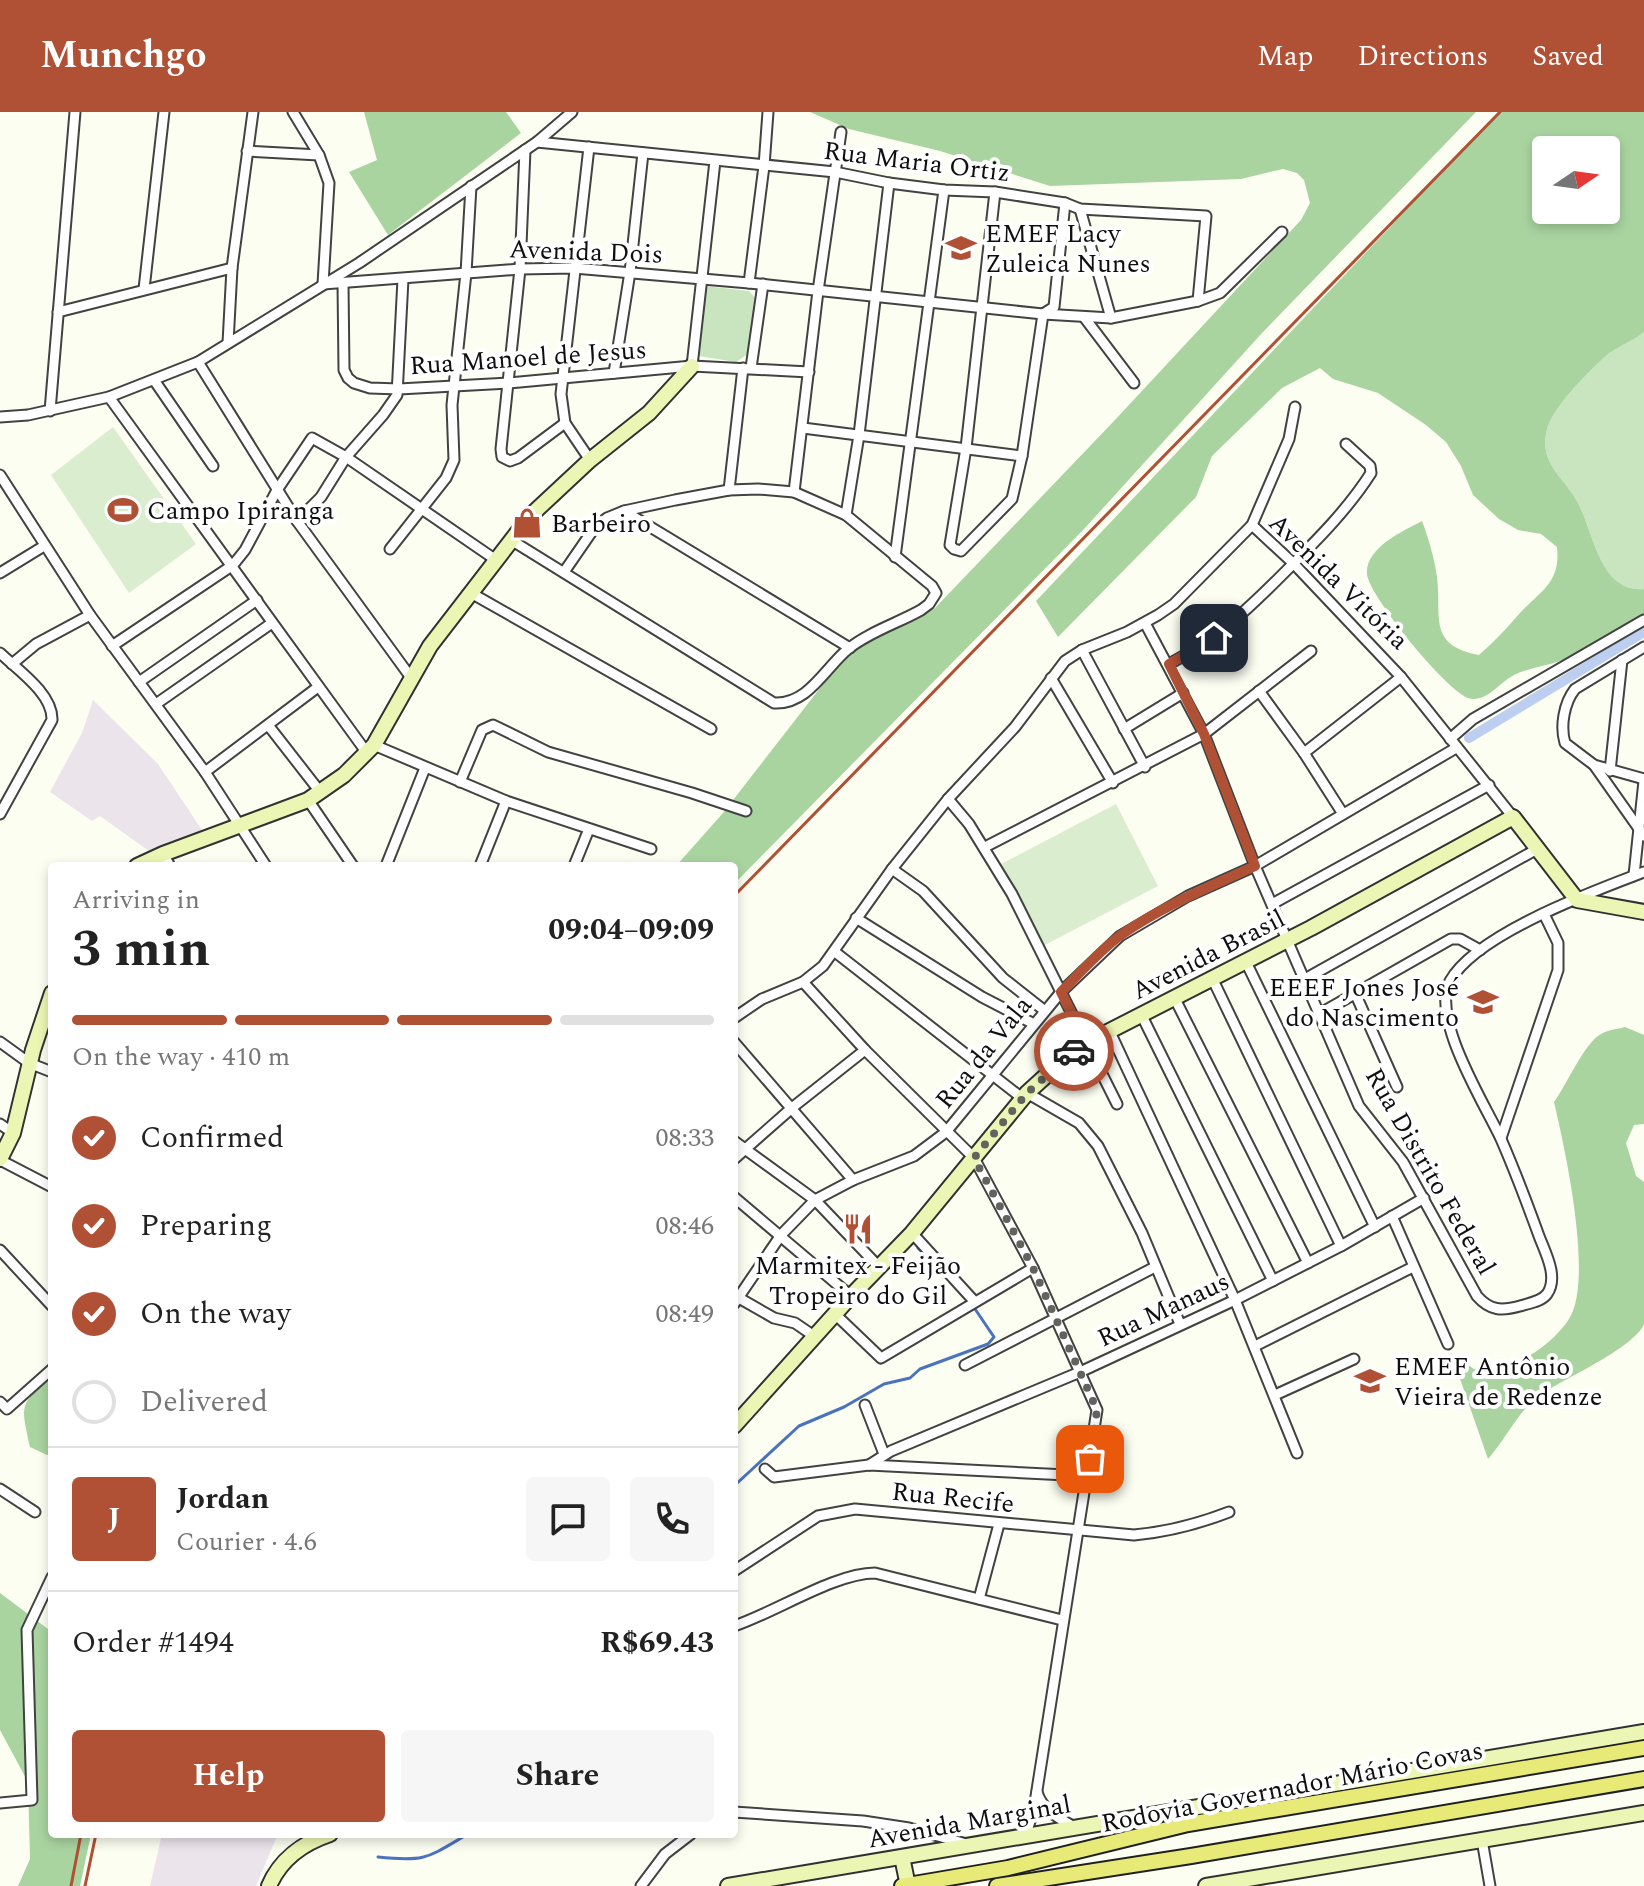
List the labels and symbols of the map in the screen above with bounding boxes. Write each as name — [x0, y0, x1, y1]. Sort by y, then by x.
street label: Rua Maria Ortiz — [821, 131, 1012, 193]
north arrow — [1532, 136, 1620, 224]
place label: EMEF Lacy Zuleica Nunes — [985, 214, 1151, 284]
street label: Avenida Dois — [508, 229, 664, 275]
school or university icon: EMEF Lacy Zuleica Nunes — [944, 231, 978, 265]
street label: Rua Manoel de Jesus — [408, 330, 648, 386]
place label: Campo Ipiranga — [147, 491, 335, 531]
sports icon: Campo Ipiranga — [106, 493, 140, 527]
place label: Barbeiro — [551, 504, 651, 544]
street label: Avenida Vitória — [1259, 504, 1418, 660]
shop icon: Barbeiro — [510, 506, 544, 540]
pin — [1180, 604, 1248, 672]
street label: Avenida Brasil — [1125, 899, 1292, 1011]
place label: EEEF Jones José do Nascimento — [1269, 968, 1459, 1038]
school or university icon: EEEF Jones José do Nascimento — [1466, 985, 1500, 1019]
street label: Rua da Vala — [926, 987, 1042, 1118]
courier — [1034, 1011, 1114, 1091]
street label: Rua Distrito Federal — [1354, 1060, 1506, 1283]
restaurant icon: Marmitex - Feijão Tropeiro do Gil — [841, 1212, 875, 1246]
place label: Marmitex - Feijão Tropeiro do Gil — [755, 1246, 961, 1316]
street label: Rua Manaus — [1091, 1262, 1236, 1358]
place label: EMEF Antônio Vieira de Redenze — [1394, 1347, 1602, 1417]
school or university icon: EMEF Antônio Vieira de Redenze — [1353, 1364, 1387, 1398]
pin — [1056, 1425, 1124, 1493]
street label: Rua Recife — [890, 1472, 1016, 1524]
street label: Rodovia Governador Mário Covas — [1098, 1730, 1487, 1844]
street label: Avenida Marginal — [864, 1784, 1074, 1860]

